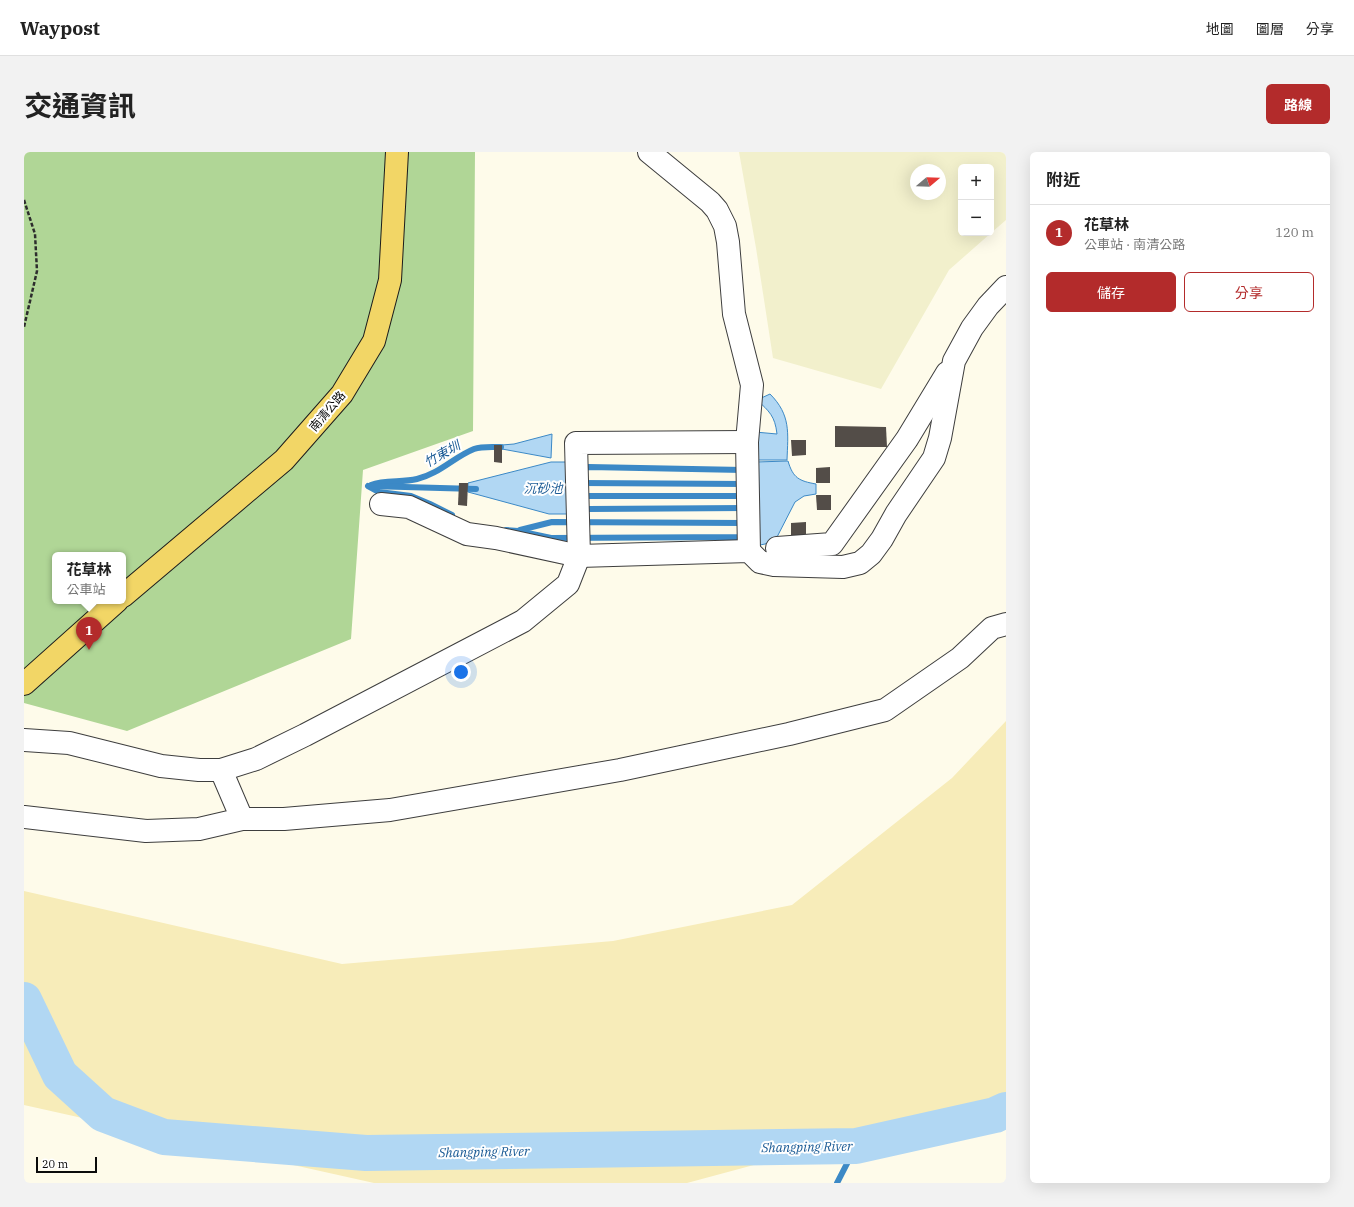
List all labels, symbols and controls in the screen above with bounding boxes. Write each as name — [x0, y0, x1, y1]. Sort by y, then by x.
text: Waypost — [20, 16, 100, 40]
text: 地圖 — [1206, 20, 1234, 38]
text: 圖層 — [1256, 20, 1284, 38]
text: 分享 — [1306, 20, 1334, 38]
button: 路線 — [1266, 84, 1330, 124]
text: 交通資訊 — [24, 87, 136, 124]
north arrow — [910, 164, 946, 200]
map controls — [958, 164, 994, 236]
button: + — [958, 164, 994, 200]
text: 附近 — [1046, 169, 1080, 191]
button: − — [958, 200, 994, 236]
text: 花草林 — [1084, 215, 1129, 234]
text: 1 — [1055, 224, 1063, 241]
text: 120 m — [1275, 224, 1314, 241]
text: 公車站 · 南清公路 — [1084, 236, 1185, 253]
button: 儲存 — [1046, 272, 1176, 312]
button: 分享 — [1184, 272, 1314, 312]
street label: 南清公路 — [306, 388, 348, 434]
water label: 竹東圳 — [421, 436, 465, 471]
water label: 沉砂池 — [523, 480, 564, 497]
popup — [52, 552, 126, 604]
text: 花草林 — [66, 560, 112, 579]
text: 公車站 — [66, 581, 106, 598]
pin: 1 — [76, 617, 102, 650]
your location — [451, 662, 471, 682]
water label: Shangping River — [760, 1138, 853, 1156]
water label: Shangping River — [437, 1143, 530, 1161]
scale bar — [36, 1155, 97, 1174]
text: 20 m — [42, 1157, 68, 1171]

